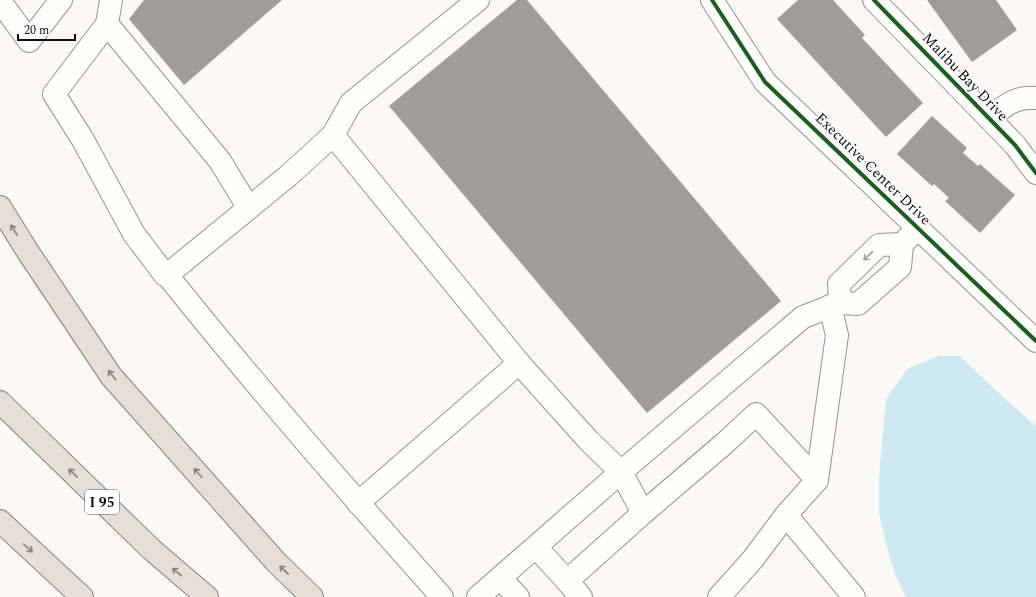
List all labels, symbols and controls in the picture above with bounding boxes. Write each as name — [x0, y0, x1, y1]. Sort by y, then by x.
scale bar — [18, 16, 75, 42]
text: 20 m — [24, 21, 49, 40]
street label: Malibu Bay Drive — [916, 27, 1014, 127]
street label: Executive Center Drive — [810, 107, 936, 231]
one-way arrow — [10, 225, 18, 236]
one-way arrow — [863, 252, 873, 261]
one-way arrow — [108, 370, 116, 381]
one-way arrow — [68, 468, 78, 478]
one-way arrow — [193, 468, 202, 478]
road number: I 95 — [85, 490, 119, 514]
one-way arrow — [23, 543, 33, 553]
one-way arrow — [279, 565, 289, 575]
one-way arrow — [172, 567, 183, 576]

